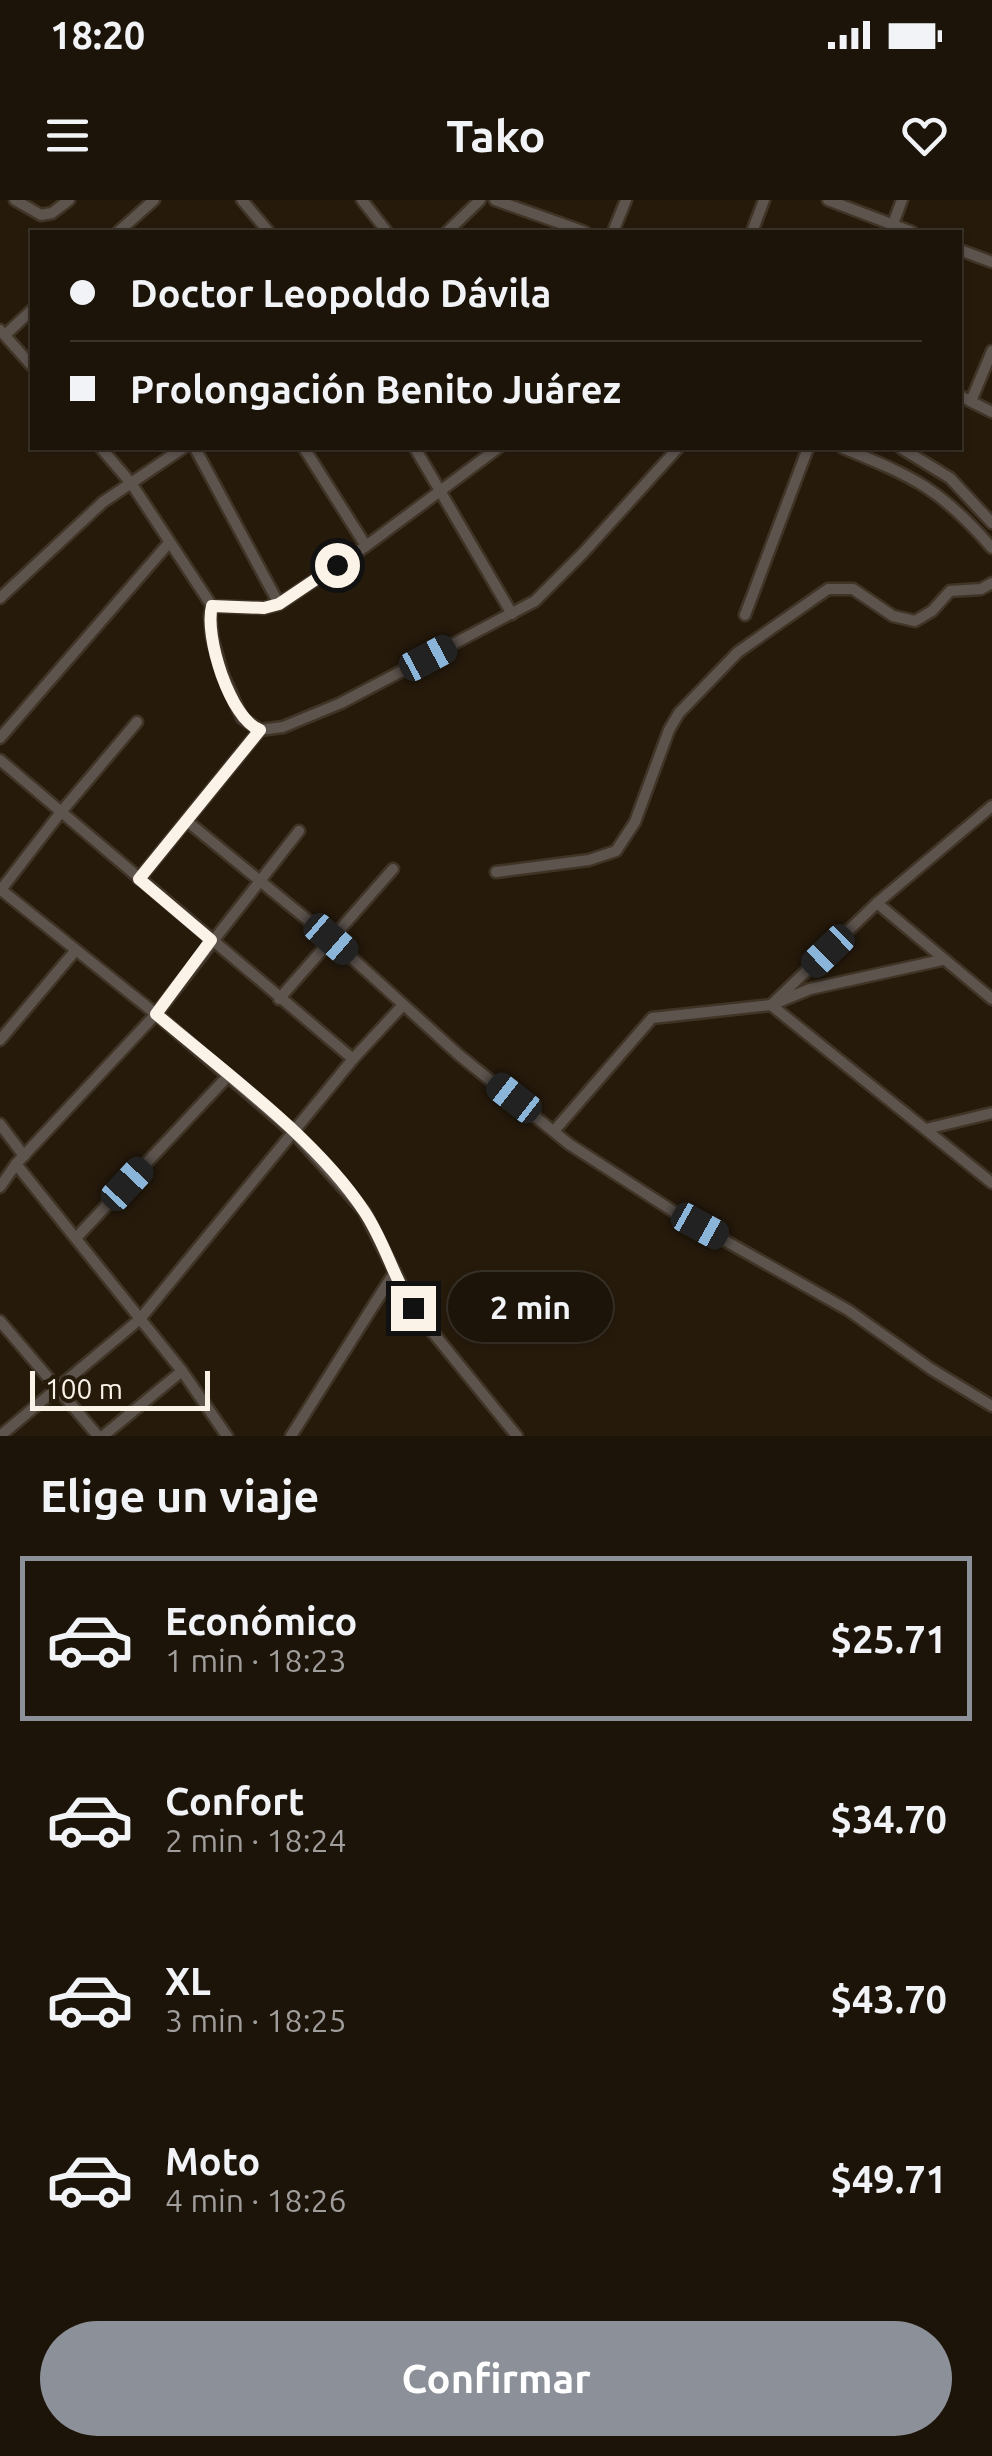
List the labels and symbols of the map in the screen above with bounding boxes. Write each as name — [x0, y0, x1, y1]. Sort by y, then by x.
route start — [315, 543, 360, 588]
car — [394, 631, 462, 685]
car — [299, 908, 363, 970]
car — [796, 919, 860, 983]
car — [481, 1068, 547, 1128]
car — [96, 1152, 158, 1216]
car — [666, 1198, 734, 1254]
callout: 2 min — [448, 1273, 613, 1343]
route end — [391, 1286, 436, 1331]
scale bar — [30, 1366, 210, 1410]

